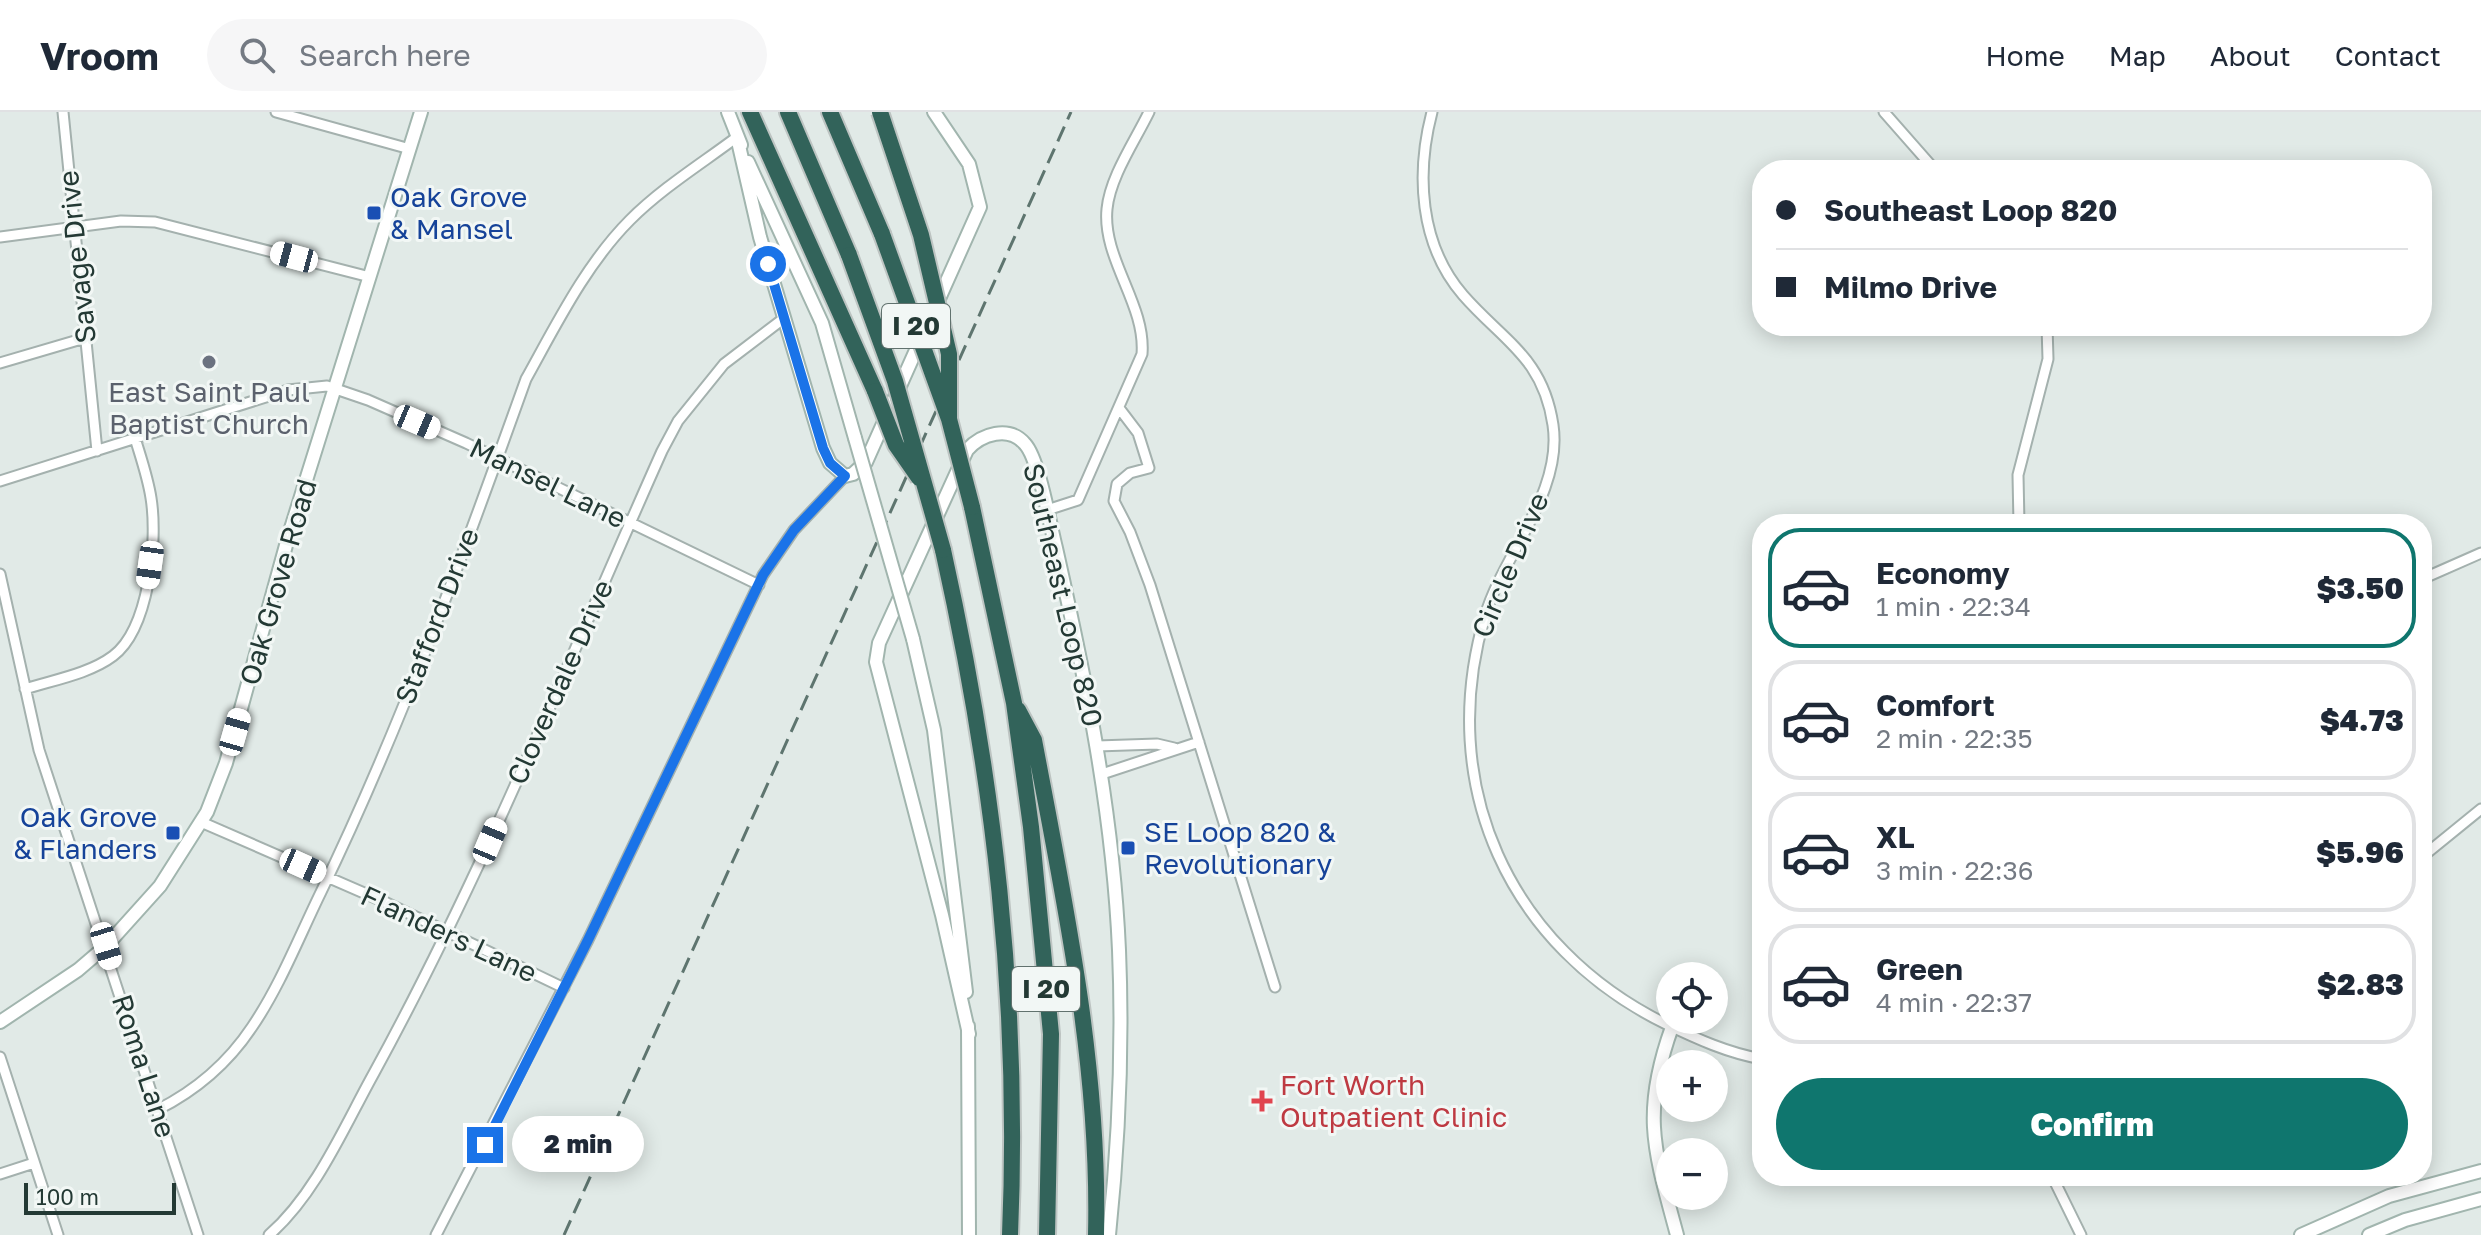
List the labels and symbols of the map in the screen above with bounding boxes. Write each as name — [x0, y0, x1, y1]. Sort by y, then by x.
street label: Savage Drive — [51, 169, 102, 345]
place label: Oak Grove & Mansel — [390, 180, 527, 245]
marker: Oak Grove & Mansel — [365, 204, 383, 222]
car — [268, 239, 320, 275]
route start — [750, 246, 786, 282]
road number: I 20 — [882, 304, 950, 348]
marker: East Saint Paul Baptist Church — [200, 353, 218, 371]
place label: East Saint Paul Baptist Church — [108, 375, 310, 440]
car — [390, 402, 444, 442]
street label: Mansel Lane — [465, 431, 632, 535]
street label: Southeast Loop 820 — [1017, 460, 1110, 730]
street label: Oak Grove Road — [232, 475, 323, 689]
street label: Circle Drive — [1464, 488, 1555, 642]
street label: Stafford Drive — [388, 523, 485, 708]
car — [135, 540, 165, 590]
street label: Cloverdale Drive — [500, 574, 619, 789]
car — [217, 706, 253, 758]
place label: Oak Grove & Flanders — [13, 800, 157, 865]
car — [470, 814, 510, 868]
place label: SE Loop 820 & Revolutionary — [1144, 815, 1336, 880]
marker: Oak Grove & Flanders — [164, 824, 182, 842]
marker: SE Loop 820 & Revolutionary — [1119, 839, 1137, 857]
car — [276, 845, 330, 887]
street label: Flanders Lane — [356, 878, 542, 989]
car — [88, 920, 124, 972]
road number: I 20 — [1012, 967, 1080, 1011]
street label: Roma Lane — [106, 990, 183, 1142]
place label: Fort Worth Outpatient Clinic — [1280, 1068, 1507, 1133]
marker: Fort Worth Outpatient Clinic — [1251, 1090, 1273, 1112]
callout: 2 min — [513, 1117, 645, 1173]
route end — [467, 1127, 503, 1163]
scale bar — [24, 1179, 176, 1215]

